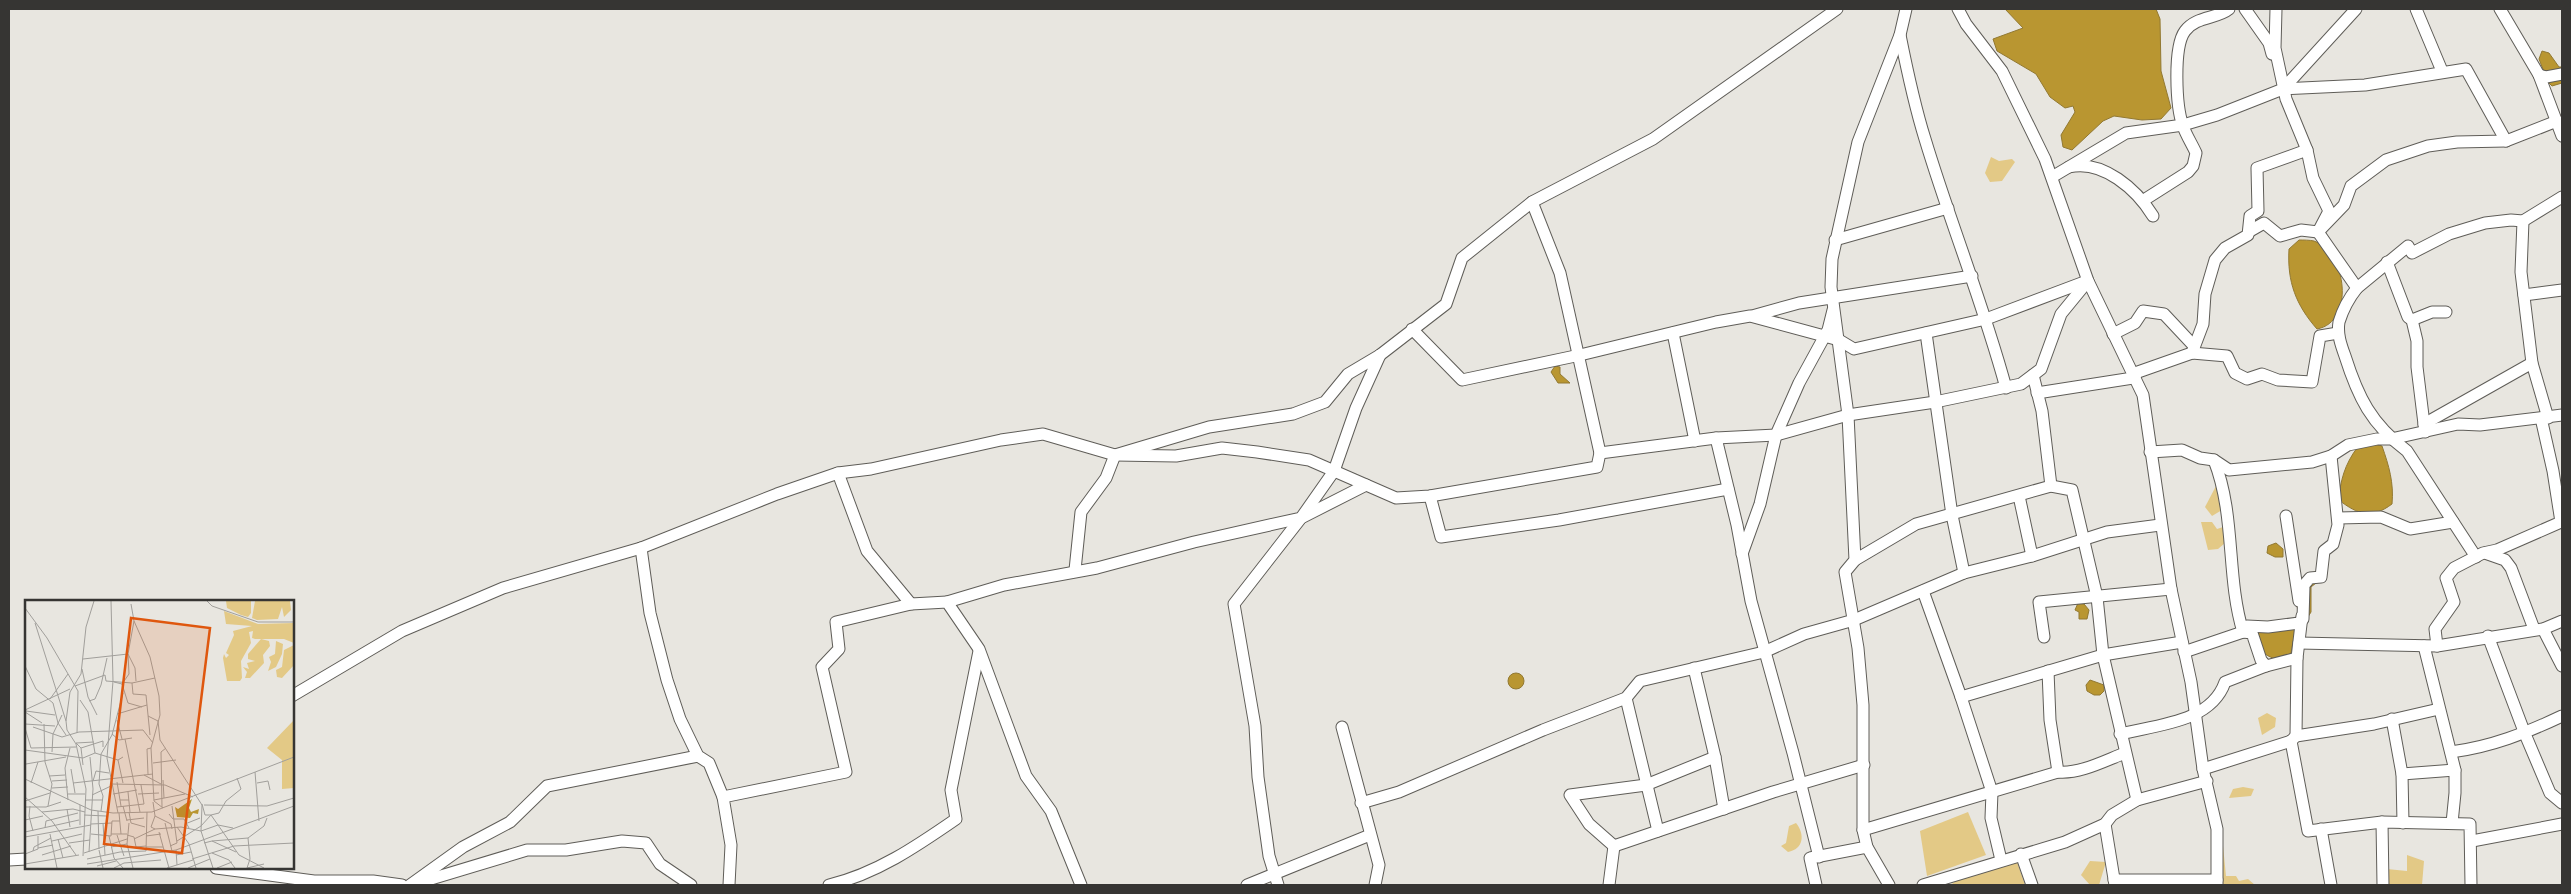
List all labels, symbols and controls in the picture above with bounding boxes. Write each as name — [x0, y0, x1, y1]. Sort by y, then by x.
inset map — [25, 600, 294, 869]

